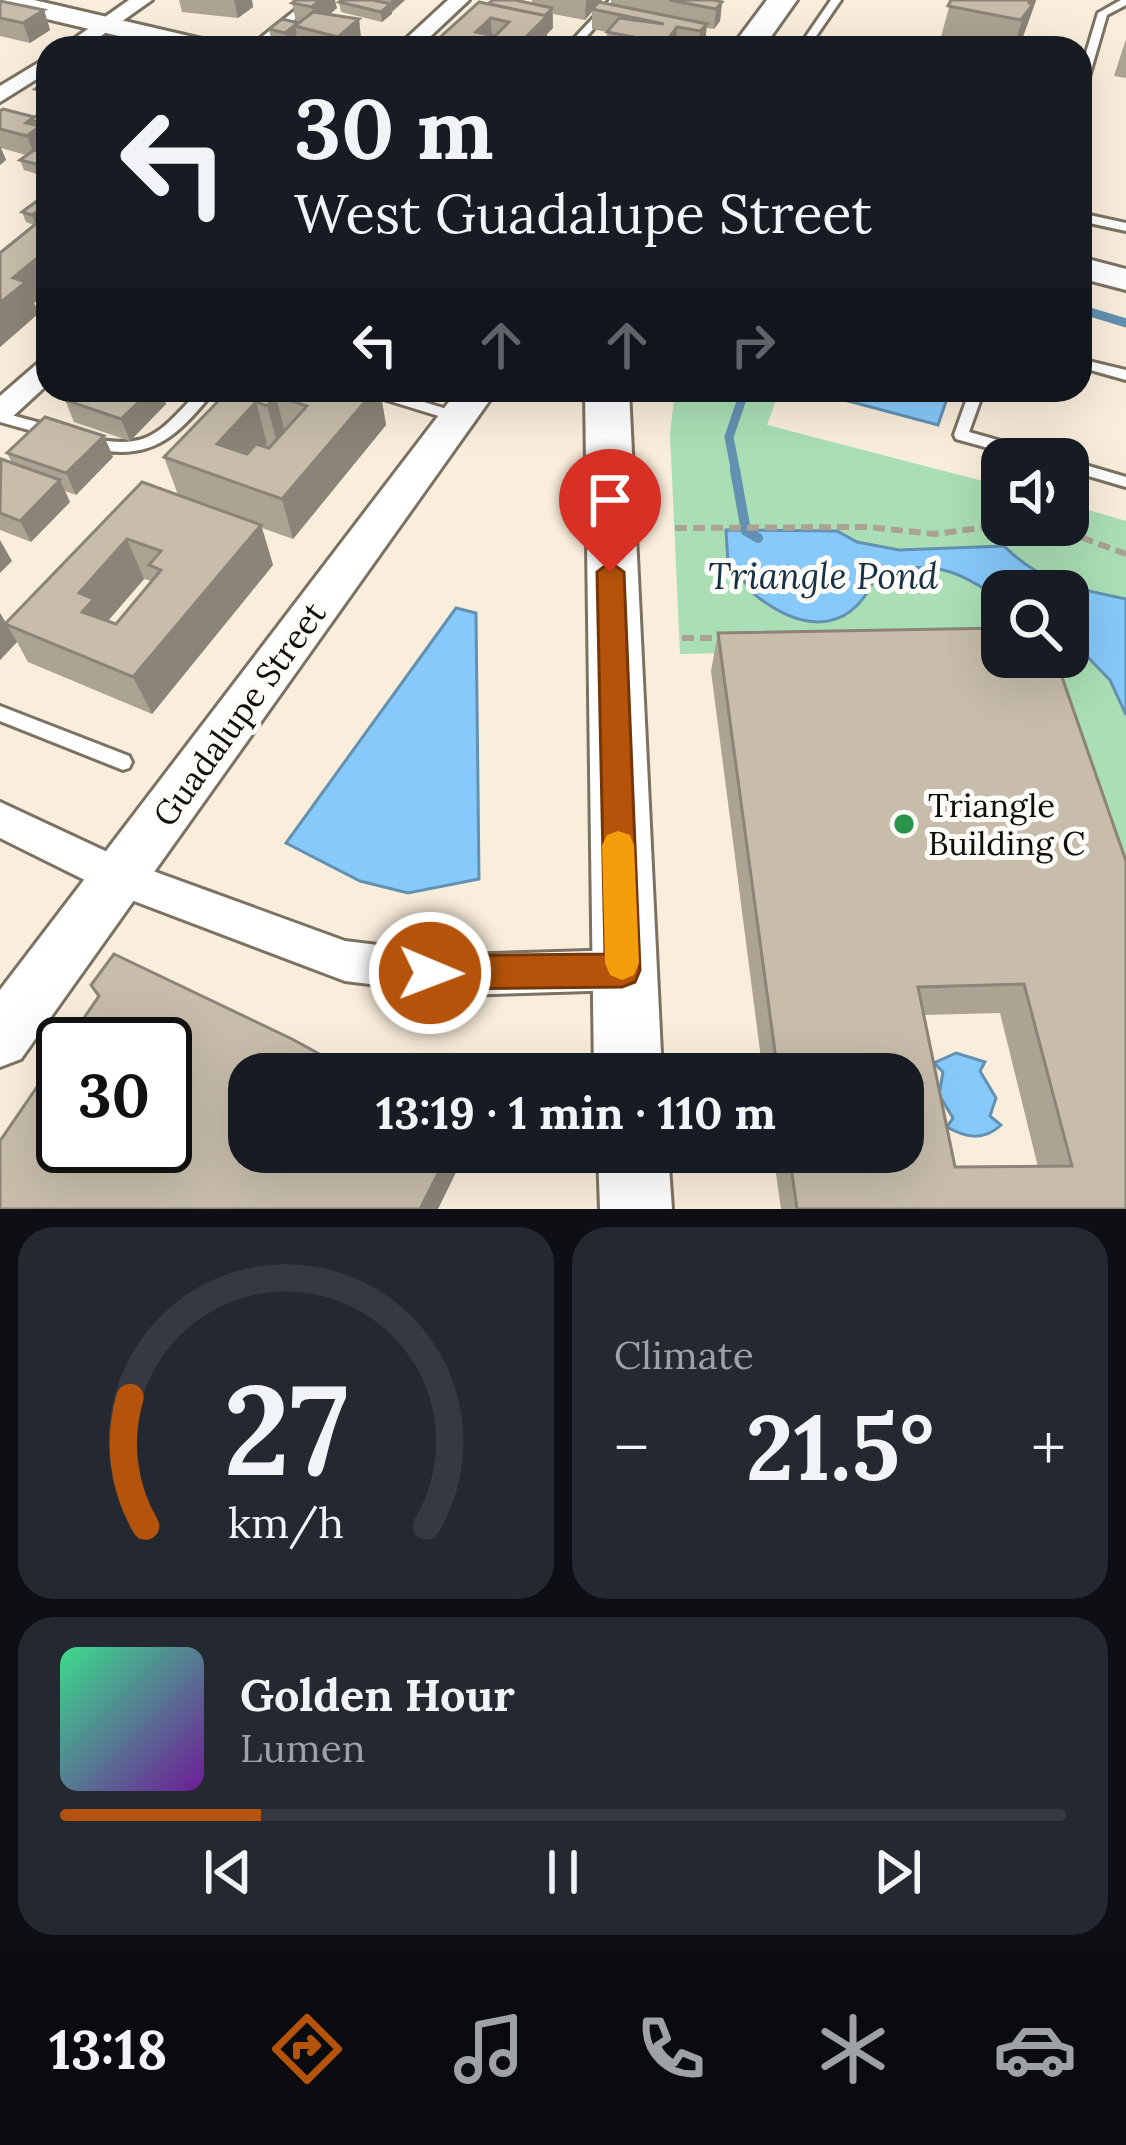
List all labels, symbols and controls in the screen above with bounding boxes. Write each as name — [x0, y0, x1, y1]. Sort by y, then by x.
text: 30 m — [294, 74, 494, 182]
icon: left — [96, 84, 252, 240]
text: West Guadalupe Street — [294, 179, 872, 248]
icon: left — [342, 312, 408, 378]
icon: ahead — [468, 312, 534, 378]
icon: ahead — [594, 312, 660, 378]
icon: right — [720, 312, 786, 378]
map controls — [981, 438, 1089, 678]
button: sound — [981, 438, 1089, 546]
pin — [559, 449, 661, 572]
icon: arrive — [577, 467, 643, 533]
water label: Triangle Pond — [708, 553, 938, 599]
button: search — [981, 570, 1089, 678]
street label: Guadalupe Street — [144, 593, 335, 834]
place label: Triangle Building C — [928, 784, 1085, 864]
marker: Triangle Building C — [891, 811, 917, 837]
position arrow — [367, 910, 493, 1036]
speed limit sign: 30 — [36, 1017, 192, 1173]
text: 13:19 · 1 min · 110 m — [376, 1084, 776, 1141]
text: Climate — [614, 1330, 754, 1380]
text: 27 — [223, 1349, 349, 1509]
text: 21.5° — [746, 1389, 934, 1505]
text: − — [614, 1405, 649, 1489]
text: + — [1031, 1405, 1066, 1489]
text: km/h — [228, 1495, 344, 1550]
text: Golden Hour — [240, 1666, 515, 1723]
text: Lumen — [240, 1723, 366, 1773]
icon: previous — [195, 1839, 261, 1905]
icon: pause — [530, 1839, 596, 1905]
icon: next — [865, 1839, 931, 1905]
icon: directions — [265, 2007, 349, 2091]
icon: music — [447, 2007, 531, 2091]
icon: phone — [629, 2007, 713, 2091]
icon: climate — [811, 2007, 895, 2091]
icon: car — [993, 2007, 1077, 2091]
text: 13:18 — [49, 2015, 167, 2084]

